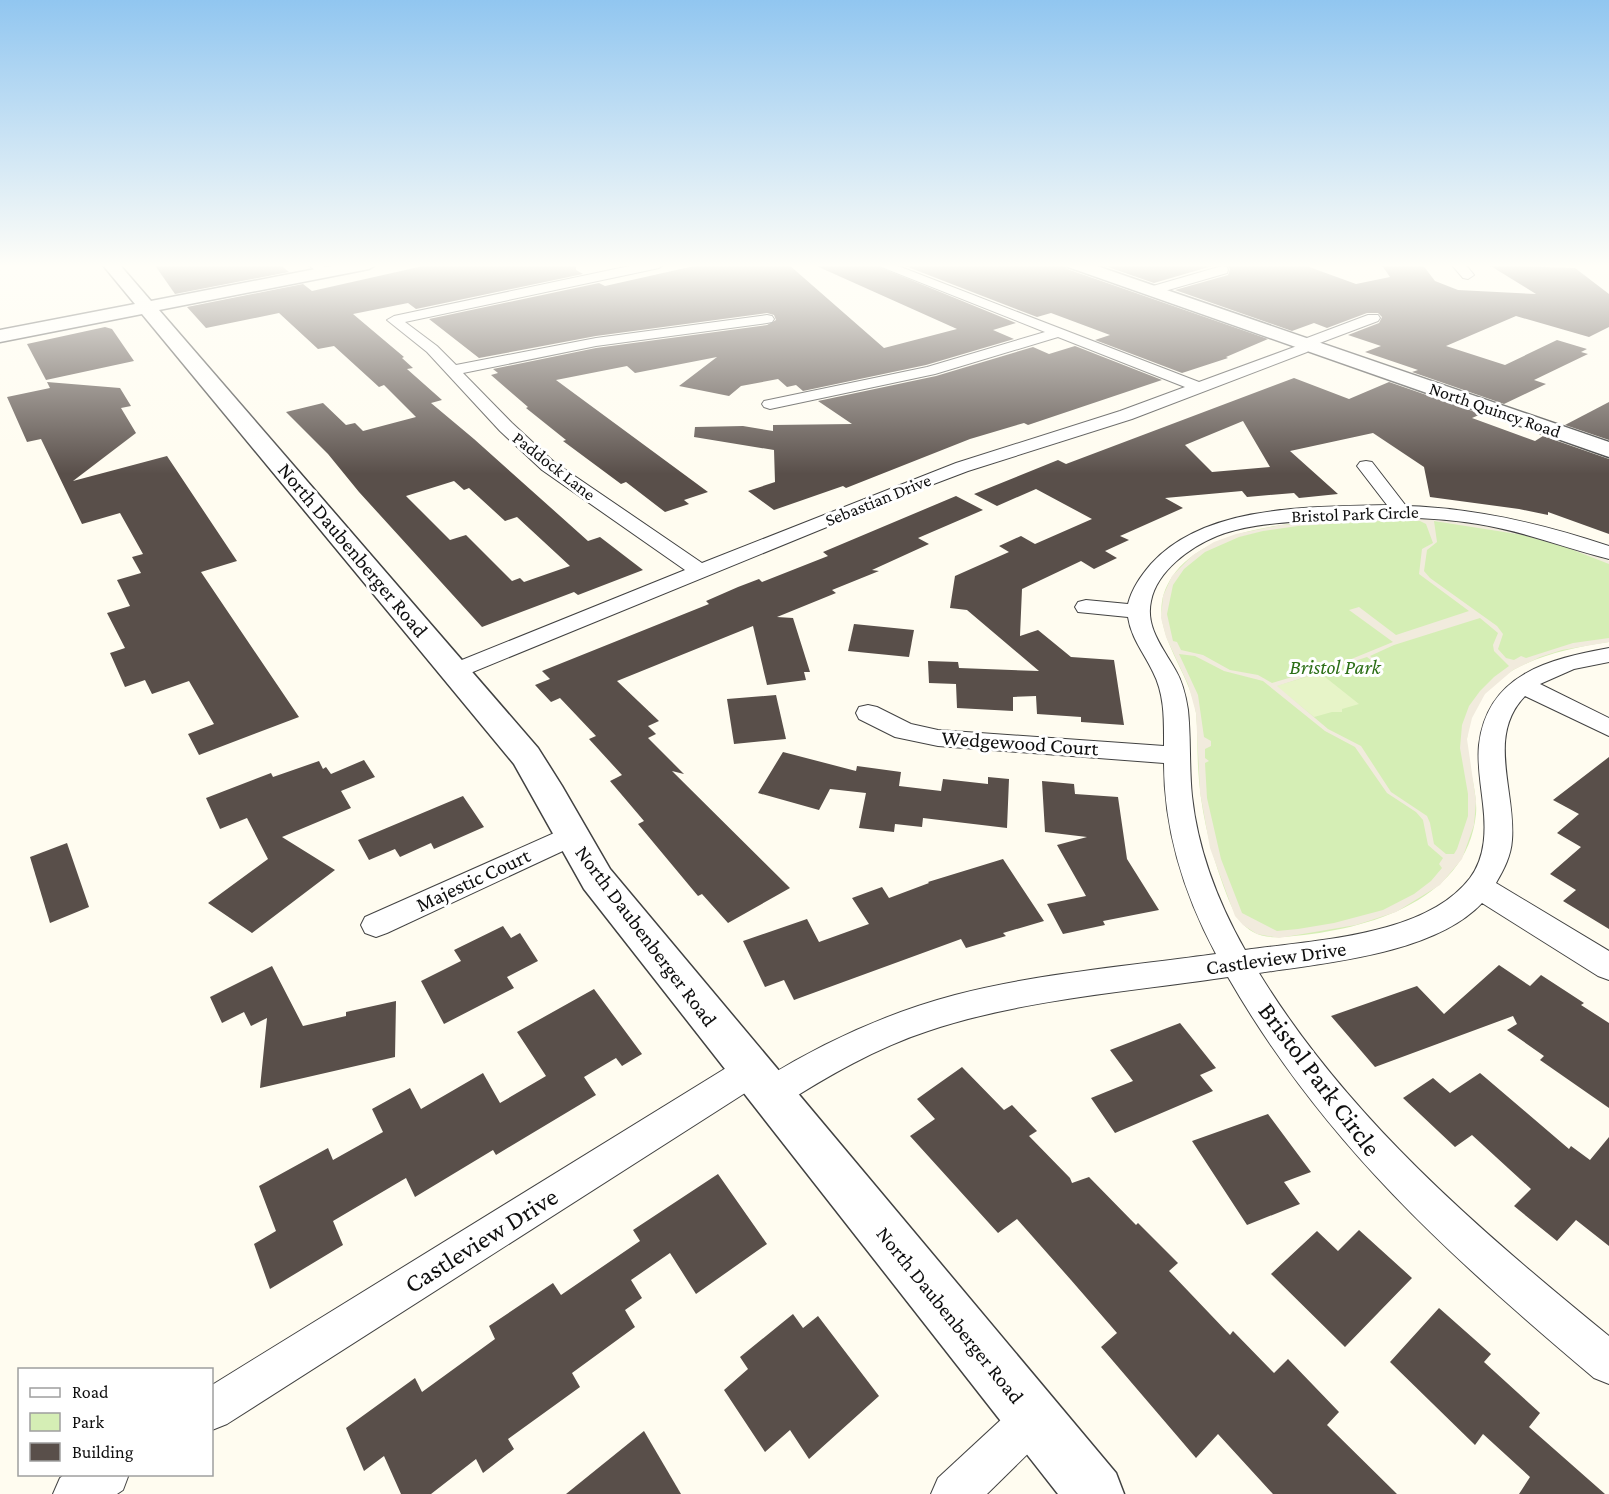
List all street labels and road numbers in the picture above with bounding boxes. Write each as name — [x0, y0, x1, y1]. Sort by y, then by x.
street label: North Quincy Road — [1427, 378, 1564, 442]
street label: Paddock Lane — [509, 428, 599, 504]
street label: North Daubenberger Road — [273, 458, 433, 642]
street label: Sebastian Drive — [822, 470, 934, 530]
street label: Bristol Park Circle — [1291, 502, 1419, 526]
street label: Wedgewood Court — [941, 726, 1100, 761]
street label: North Daubenberger Road — [570, 841, 722, 1031]
street label: Majestic Court — [412, 843, 535, 917]
street label: Castleview Drive — [1204, 936, 1348, 980]
street label: Bristol Park Circle — [1253, 997, 1387, 1162]
street label: Castleview Drive — [399, 1182, 563, 1299]
street label: North Daubenberger Road — [871, 1222, 1029, 1408]

